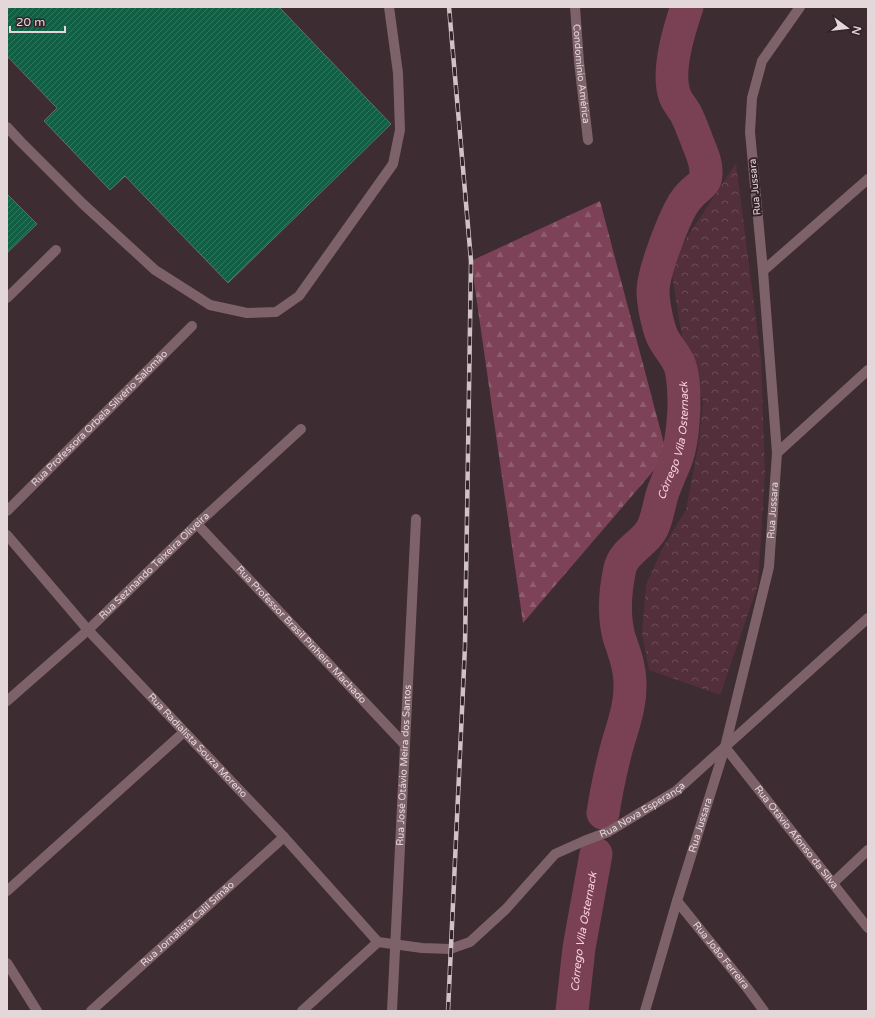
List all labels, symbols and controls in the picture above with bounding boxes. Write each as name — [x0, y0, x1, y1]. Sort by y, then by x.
scale bar — [10, 8, 65, 34]
north arrow — [827, 8, 867, 48]
text: 20 m — [16, 15, 45, 29]
street label: Condomínio América — [570, 24, 592, 124]
text: N — [849, 25, 864, 36]
street label: Rua Jussara — [747, 158, 763, 216]
street label: Rua Professora Orbela Silvério Salomão — [29, 348, 170, 489]
water label: Córrego Vila Osternack — [655, 380, 691, 501]
street label: Rua Jussara — [765, 481, 781, 539]
street label: Rua Sezinando Teixeira Oliveira — [97, 510, 212, 622]
street label: Rua Professor Brasil Pinheiro Machado — [234, 563, 369, 706]
street label: Rua José Otávio Meira dos Santos — [394, 684, 414, 846]
street label: Rua Radialista Souza Moreno — [145, 691, 250, 800]
street label: Rua Nova Esperança — [598, 780, 688, 841]
street label: Rua Otávio Afonso da Silva — [752, 783, 841, 891]
street label: Rua Jussara — [686, 796, 715, 854]
water label: Córrego Vila Osternack — [568, 870, 599, 992]
street label: Rua Jornalista Calil Simão — [138, 879, 237, 969]
street label: Rua João Ferreira — [690, 919, 752, 992]

